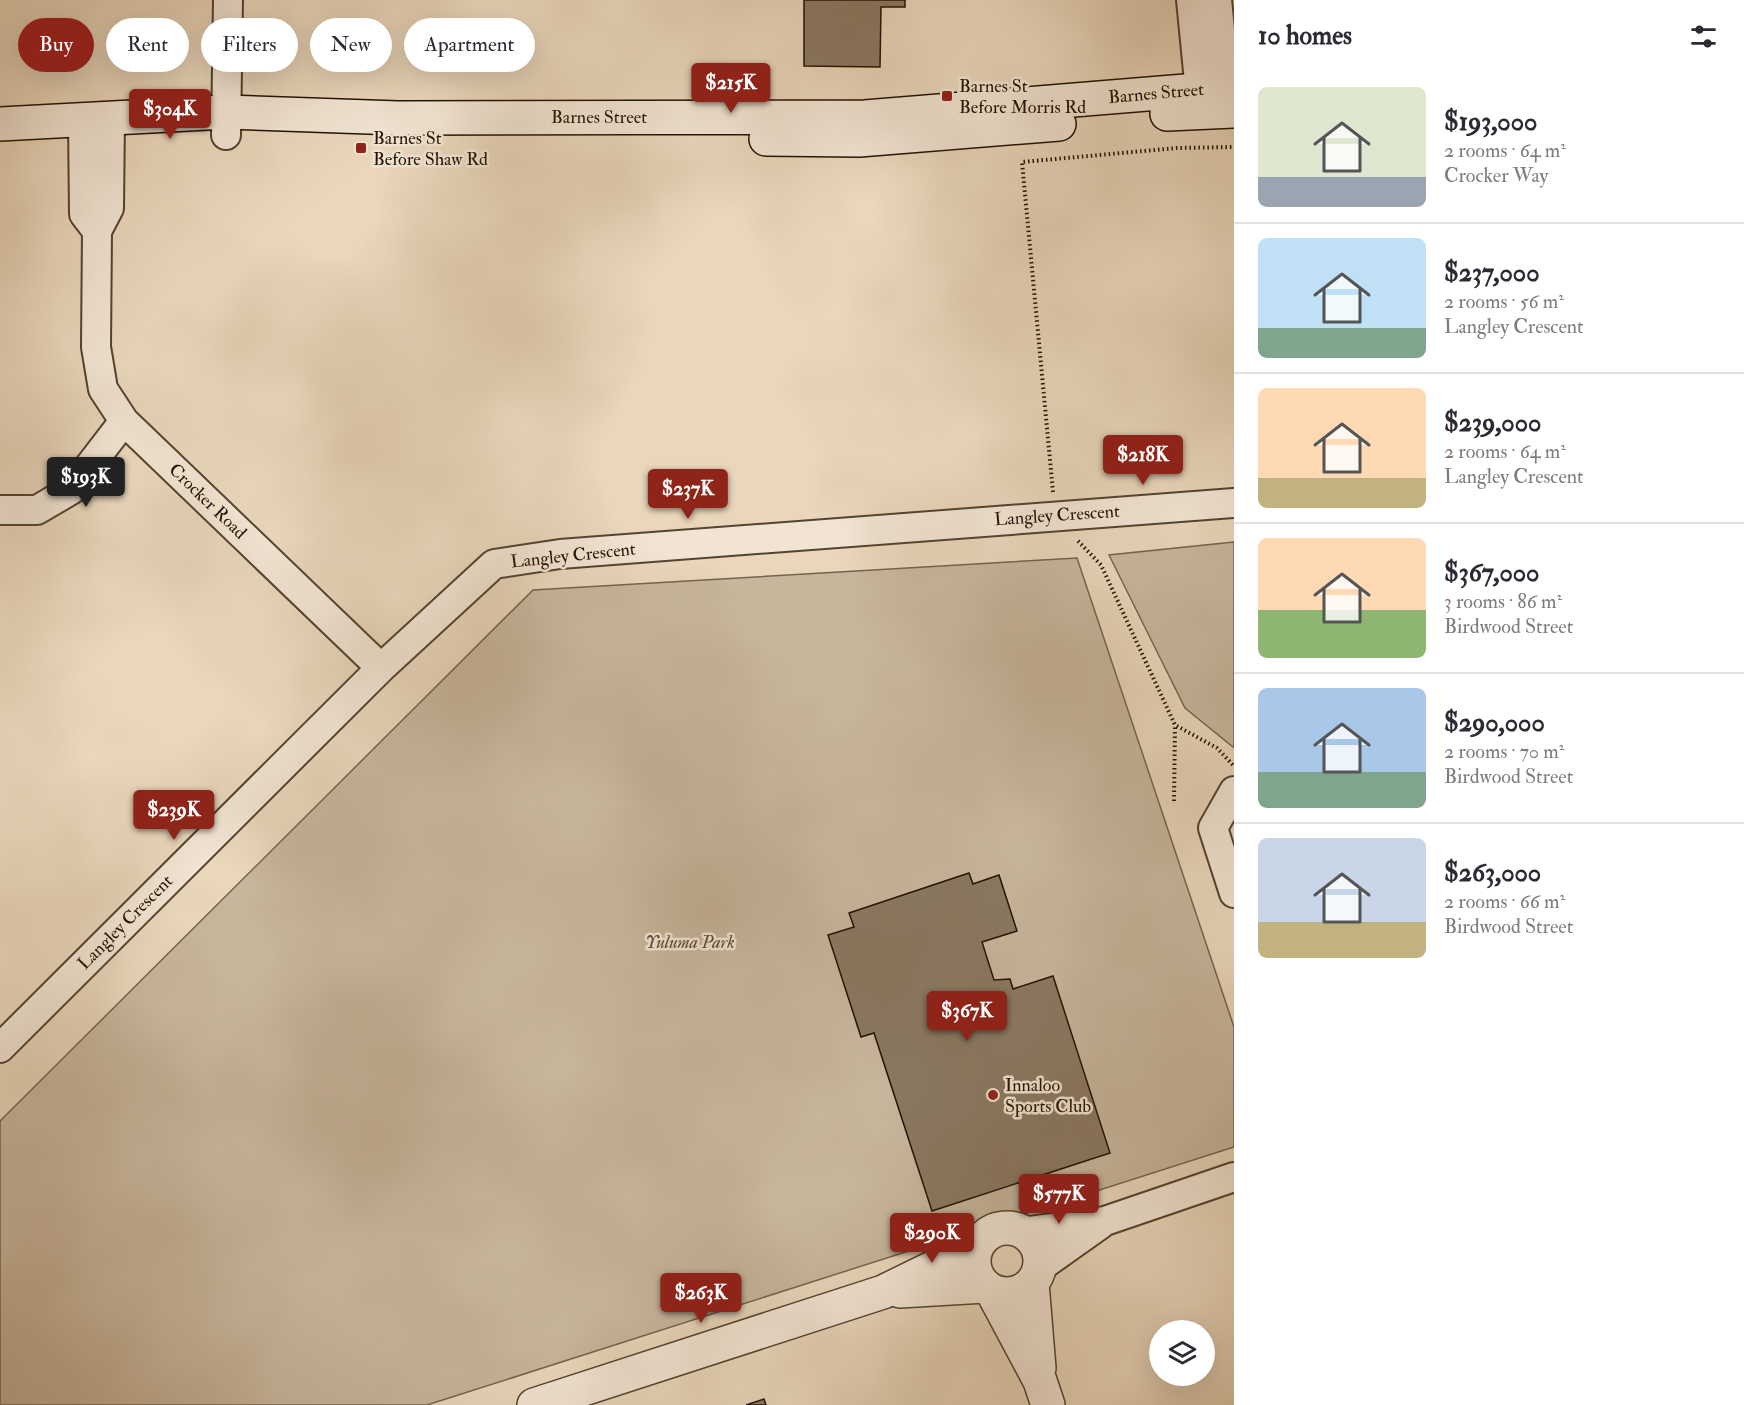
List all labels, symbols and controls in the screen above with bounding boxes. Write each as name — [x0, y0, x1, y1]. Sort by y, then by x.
chip: Buy — [18, 18, 94, 72]
chip: Rent — [106, 18, 189, 72]
chip: Filters — [201, 18, 298, 72]
chip: New — [310, 18, 392, 72]
chip: Apartment — [404, 18, 535, 72]
text: 10 homes — [1258, 20, 1352, 52]
icon: filters — [1687, 20, 1720, 53]
pin: $215K — [689, 63, 773, 114]
text: $215K — [705, 70, 757, 95]
place label: Barnes St Before Morris Rd — [959, 75, 1086, 119]
street label: Barnes Street — [1107, 78, 1205, 109]
pin: $304K — [128, 89, 212, 140]
marker: Barnes St Before Morris Rd — [940, 89, 954, 103]
text: $304K — [143, 96, 197, 121]
street label: Barnes Street — [551, 106, 647, 129]
text: $193,000 — [1444, 106, 1537, 138]
icon: home — [1306, 111, 1378, 183]
place label: Barnes St Before Shaw Rd — [373, 127, 488, 171]
text: 2 rooms · 64 m² — [1444, 138, 1566, 163]
marker: Barnes St Before Shaw Rd — [354, 141, 368, 155]
text: Crocker Way — [1444, 163, 1548, 188]
text: $237,000 — [1444, 257, 1539, 289]
icon: home — [1306, 262, 1378, 334]
text: 2 rooms · 56 m² — [1444, 289, 1564, 314]
text: Langley Crescent — [1444, 314, 1583, 339]
text: $239,000 — [1444, 407, 1541, 439]
icon: home — [1306, 412, 1378, 484]
pin: $218K — [1101, 435, 1185, 486]
text: 2 rooms · 64 m² — [1444, 439, 1566, 464]
text: $218K — [1117, 442, 1169, 467]
pin: $193K — [44, 457, 128, 508]
street label: Crocker Road — [164, 459, 252, 544]
text: $193K — [61, 464, 111, 489]
text: Langley Crescent — [1444, 464, 1583, 489]
pin: $237K — [646, 469, 730, 520]
text: $237K — [662, 476, 714, 501]
street label: Langley Crescent — [994, 500, 1121, 531]
street label: Langley Crescent — [509, 537, 637, 573]
text: $367,000 — [1444, 557, 1539, 589]
icon: home — [1306, 562, 1378, 634]
text: 3 rooms · 86 m² — [1444, 589, 1562, 614]
text: Birdwood Street — [1444, 614, 1573, 639]
text: $290,000 — [1444, 707, 1545, 739]
icon: home — [1306, 712, 1378, 784]
text: 2 rooms · 70 m² — [1444, 739, 1564, 764]
text: Birdwood Street — [1444, 764, 1573, 789]
pin: $239K — [132, 790, 216, 841]
text: $239K — [147, 797, 201, 822]
text: $263,000 — [1444, 857, 1541, 889]
icon: home — [1306, 862, 1378, 934]
street label: Langley Crescent — [73, 870, 178, 975]
text: 2 rooms · 66 m² — [1444, 889, 1565, 914]
text: Birdwood Street — [1444, 914, 1573, 939]
park label: Yuluma Park — [645, 931, 735, 954]
pin: $367K — [925, 991, 1009, 1042]
text: $367K — [941, 998, 993, 1023]
place label: Innaloo Sports Club — [1005, 1074, 1091, 1118]
marker: Innaloo Sports Club — [986, 1088, 1000, 1102]
pin: $577K — [1017, 1174, 1101, 1225]
text: $577K — [1033, 1181, 1085, 1206]
pin: $290K — [890, 1213, 974, 1264]
text: $290K — [904, 1220, 960, 1245]
pin: $263K — [659, 1273, 743, 1324]
text: $263K — [674, 1280, 728, 1305]
map controls — [1149, 1320, 1215, 1386]
button: layers — [1149, 1320, 1215, 1386]

